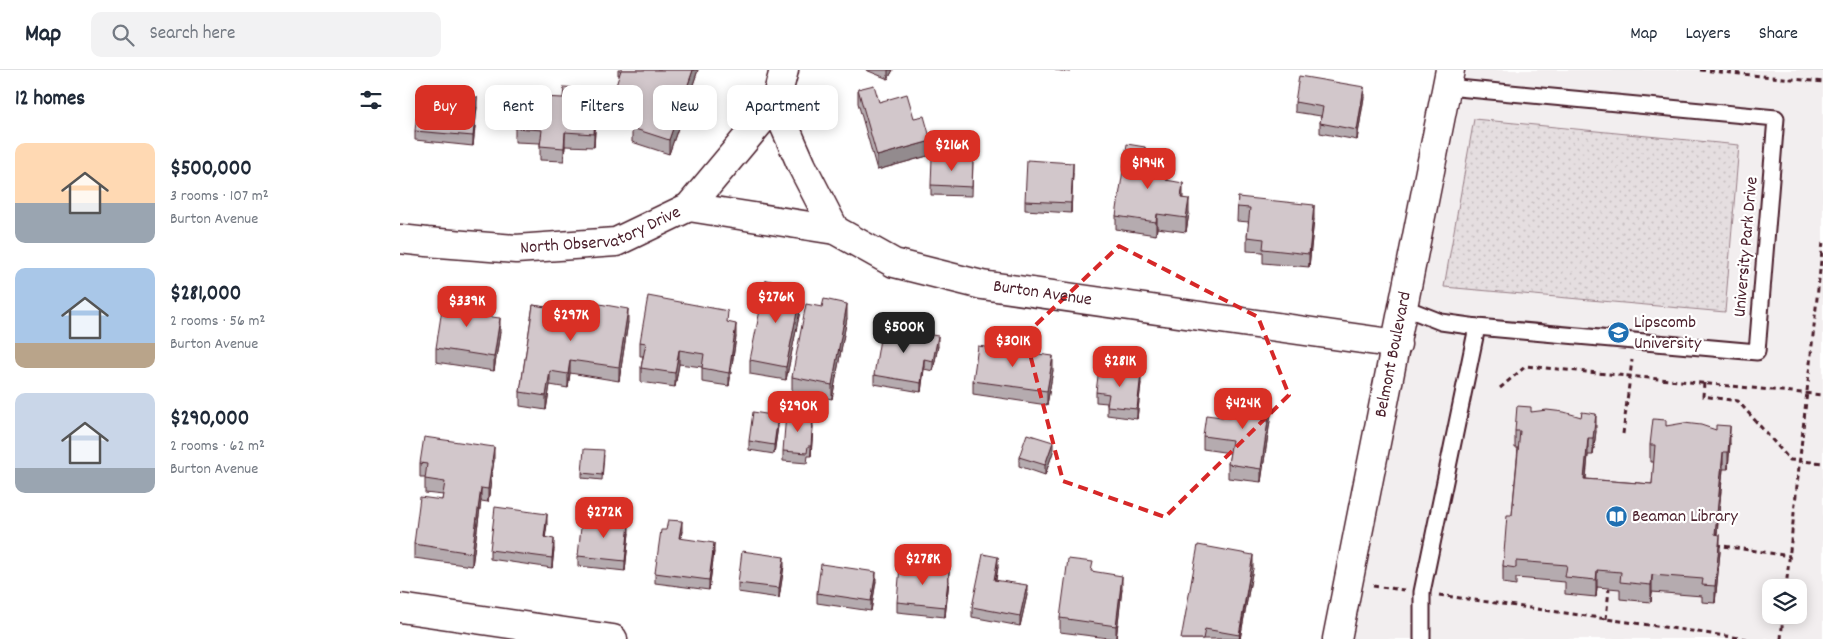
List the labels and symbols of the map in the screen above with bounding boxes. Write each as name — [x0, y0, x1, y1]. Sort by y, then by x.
pin: $216K — [917, 129, 987, 172]
pin: $194K — [1113, 148, 1183, 190]
street label: University Park Drive — [1728, 176, 1766, 318]
street label: North Observatory Drive — [519, 200, 685, 261]
street label: Burton Avenue — [991, 274, 1093, 313]
pin: $276K — [741, 282, 811, 324]
pin: $339K — [432, 286, 502, 328]
street label: Belmont Boulevard — [1369, 289, 1418, 420]
pin: $297K — [536, 300, 606, 342]
place label: Lipscomb University — [1634, 311, 1702, 357]
pin: $500K — [869, 312, 939, 354]
school or university icon: Lipscomb University — [1606, 321, 1630, 345]
pin: $301K — [978, 326, 1048, 368]
pin: $281K — [1085, 346, 1155, 388]
pin: $424K — [1208, 388, 1278, 430]
pin: $290K — [763, 390, 833, 433]
pin: $272K — [569, 496, 639, 539]
library icon: Beaman Library — [1604, 505, 1628, 529]
place label: Beaman Library — [1632, 505, 1738, 530]
pin: $278K — [888, 544, 958, 586]

